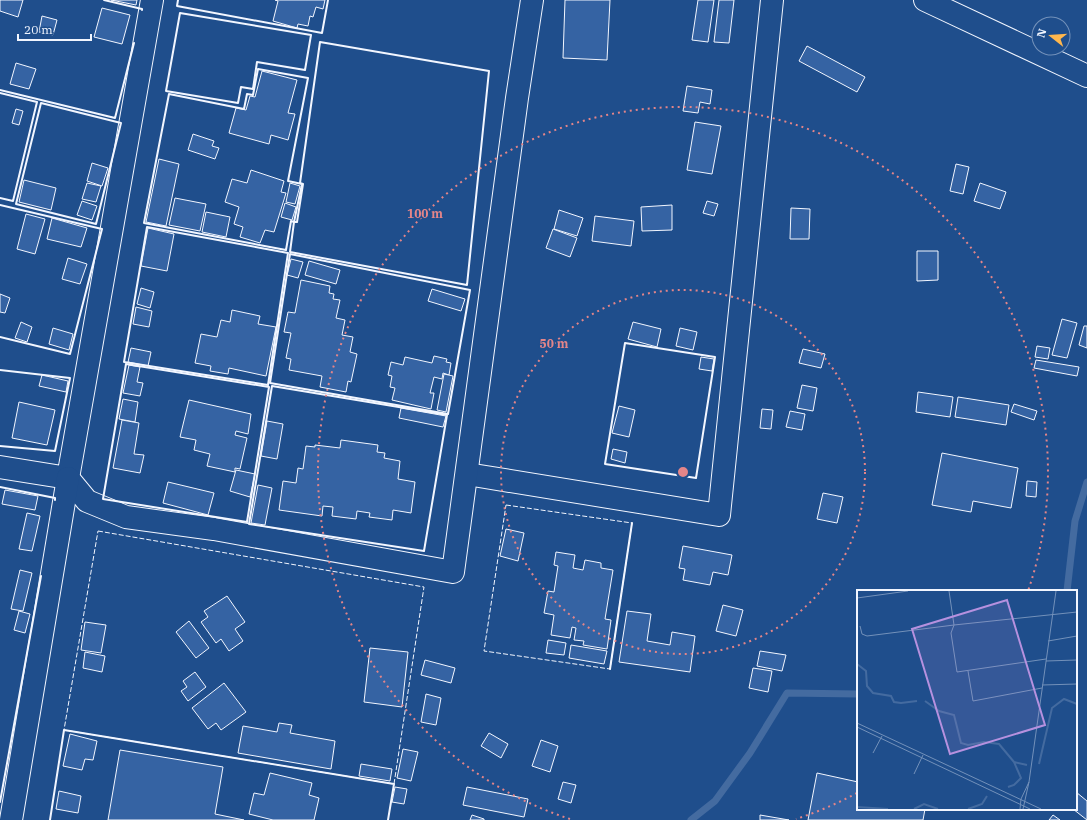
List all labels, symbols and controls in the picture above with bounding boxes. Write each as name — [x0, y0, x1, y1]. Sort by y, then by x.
scale bar — [18, 16, 91, 42]
north arrow — [1031, 16, 1071, 56]
text: 20 m — [24, 22, 53, 37]
text: N — [1033, 27, 1049, 39]
text: 100 m — [407, 206, 443, 221]
text: 50 m — [540, 336, 569, 351]
centre of rings — [676, 465, 690, 479]
inset map — [857, 590, 1077, 810]

